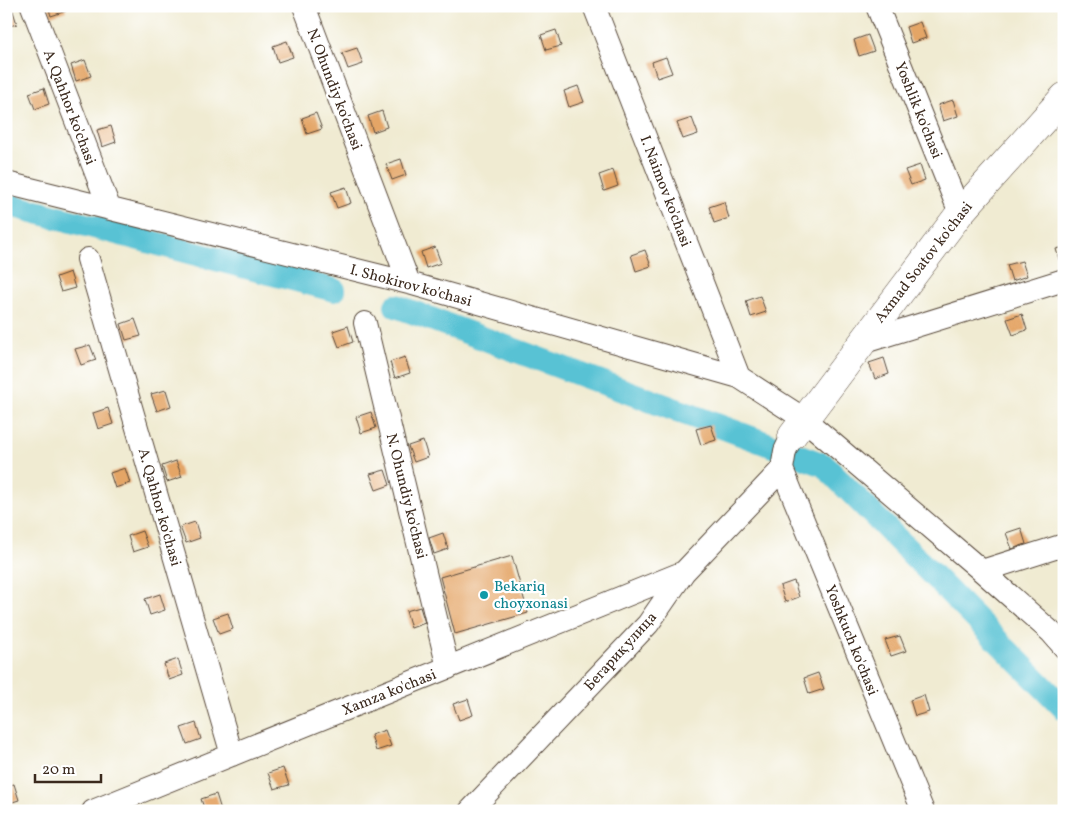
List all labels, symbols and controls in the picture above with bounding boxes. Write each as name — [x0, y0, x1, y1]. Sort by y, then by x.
street label: N. Ohundiy ko'chasi — [301, 26, 366, 153]
street label: A. Qahhor ko'chasi — [37, 47, 100, 168]
street label: Yoshlik ko'chasi — [889, 59, 947, 162]
street label: I. Naimov ko'chasi — [634, 133, 696, 250]
street label: Axmad Soatov ko'chasi — [870, 198, 978, 328]
street label: I. Shokirov ko'chasi — [347, 260, 474, 313]
street label: N. Ohundiy ko'chasi — [380, 431, 431, 561]
street label: A. Qahhor ko'chasi — [132, 446, 185, 569]
place label: Bekariq choyxonasi — [494, 577, 568, 615]
street label: Yoshkuch ko'chasi — [819, 582, 882, 699]
marker: Bekariq choyxonasi — [478, 589, 490, 601]
street label: Бегариқ улица — [580, 608, 662, 696]
street label: Xamza ko'chasi — [339, 665, 440, 722]
scale bar — [35, 752, 101, 784]
text: 20 m — [42, 760, 75, 781]

